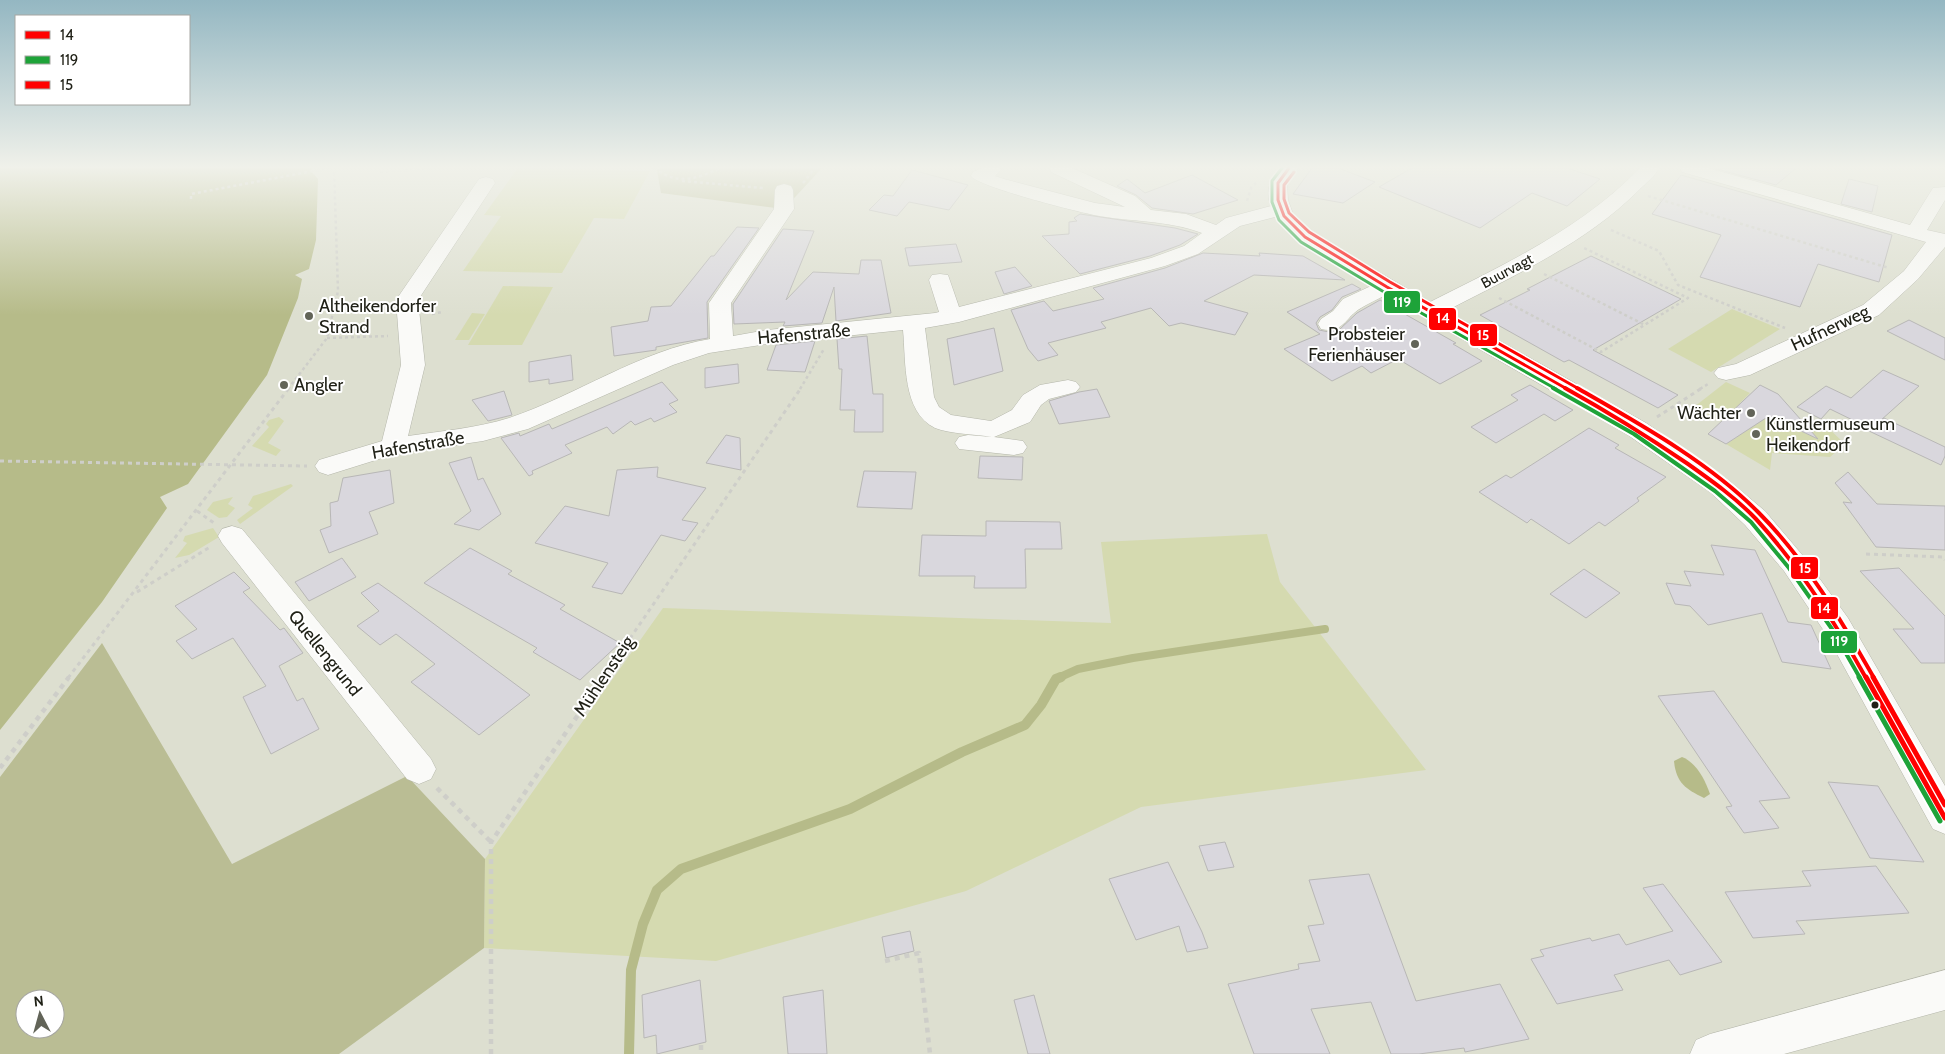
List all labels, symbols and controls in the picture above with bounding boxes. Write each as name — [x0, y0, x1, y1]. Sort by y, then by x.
legend — [15, 15, 190, 105]
text: 14 — [60, 26, 74, 44]
text: 119 — [60, 51, 78, 69]
text: 15 — [60, 76, 73, 94]
street label: Buurvagt — [1478, 250, 1536, 292]
line badge: 119 — [1383, 290, 1421, 314]
text: 119 — [1393, 293, 1411, 311]
place label: Altheikendorfer Strand — [319, 295, 436, 338]
street label: Hufnerweg — [1787, 300, 1874, 356]
line badge: 14 — [1428, 307, 1457, 331]
text: 14 — [1436, 309, 1450, 327]
marker: Altheikendorfer Strand — [303, 310, 315, 322]
street label: Hafenstraße — [757, 319, 851, 349]
place label: Probsteier Ferienhäuser — [1308, 323, 1405, 366]
line badge: 15 — [1469, 323, 1498, 347]
text: 15 — [1477, 326, 1489, 344]
marker: Probsteier Ferienhäuser — [1409, 338, 1421, 350]
place label: Angler — [294, 374, 343, 396]
marker: Angler — [278, 379, 290, 391]
place label: Wächter — [1677, 402, 1741, 424]
marker: Wächter — [1745, 407, 1757, 419]
place label: Künstlermuseum Heikendorf — [1766, 413, 1895, 456]
street label: Hafenstraße — [370, 426, 466, 464]
marker: Künstlermuseum Heikendorf — [1750, 428, 1762, 440]
line badge: 15 — [1790, 556, 1819, 580]
text: 15 — [1799, 559, 1811, 577]
line badge: 14 — [1810, 596, 1839, 620]
text: 14 — [1817, 599, 1831, 617]
street label: Quellengrund — [284, 606, 366, 700]
line badge: 119 — [1820, 630, 1858, 654]
street label: Mühlensteig — [569, 631, 640, 720]
text: 119 — [1830, 632, 1848, 650]
unlabelled marker — [1870, 700, 1880, 710]
north arrow — [15, 989, 65, 1039]
text: N — [33, 992, 45, 1011]

